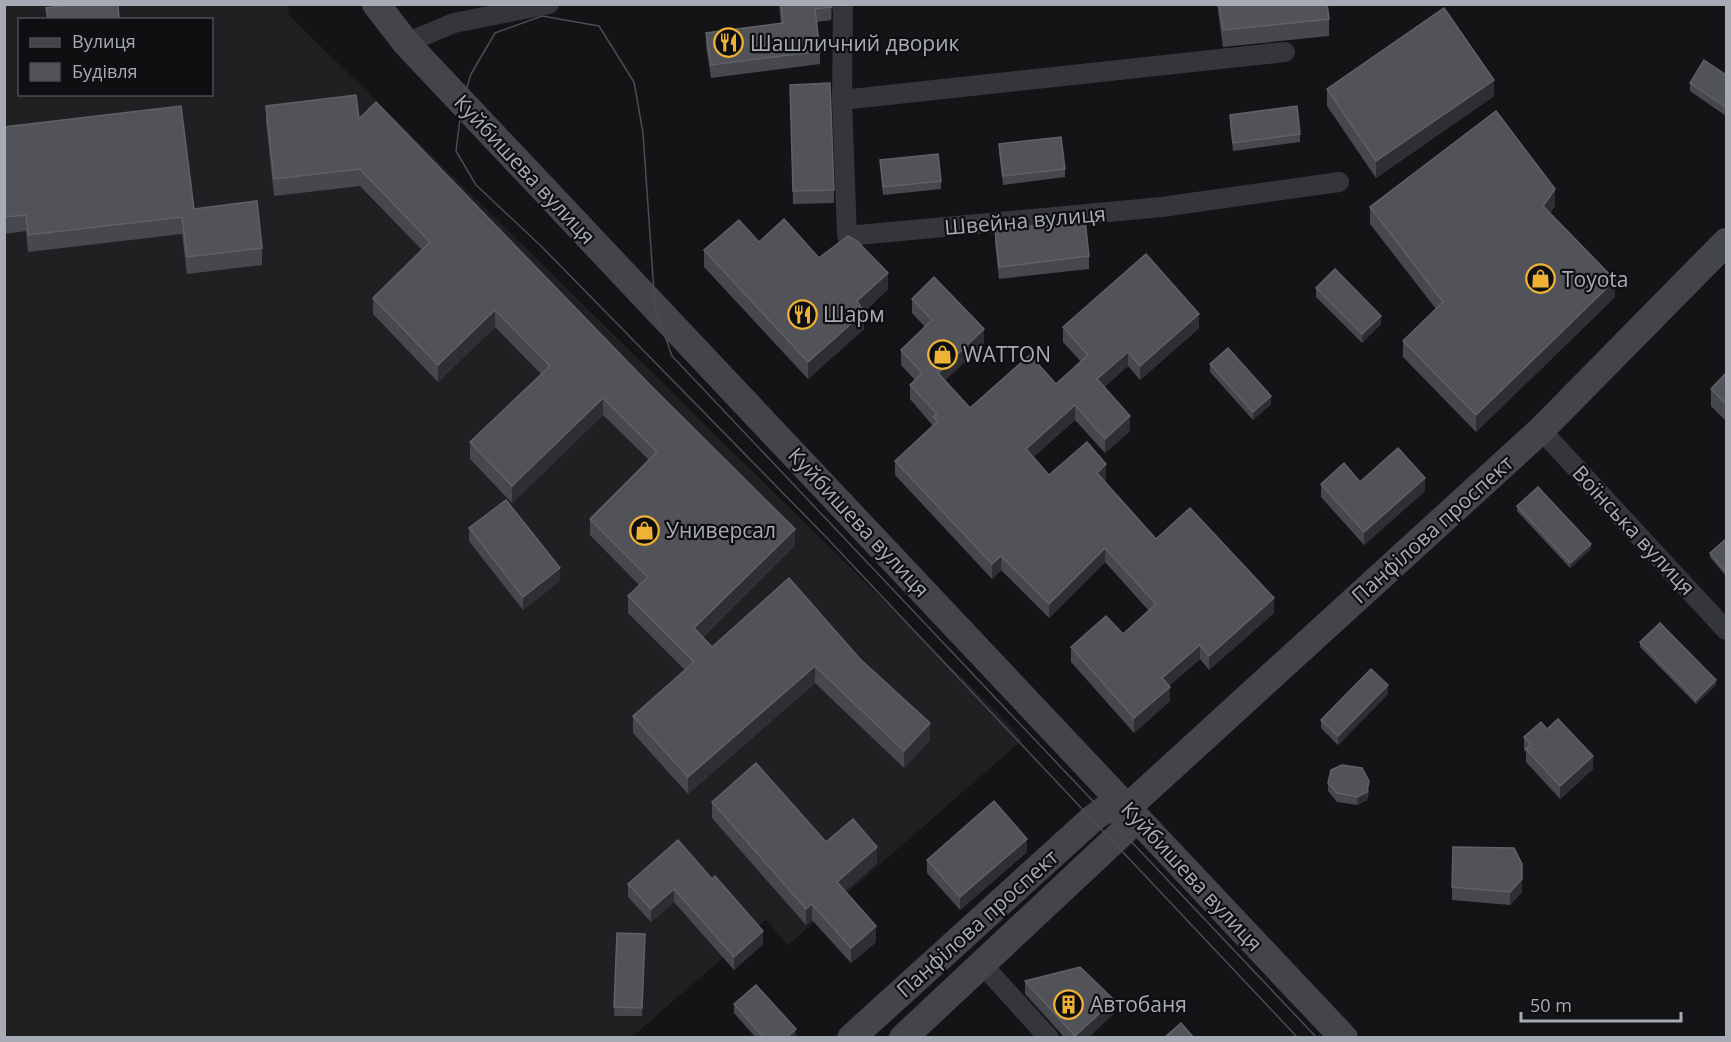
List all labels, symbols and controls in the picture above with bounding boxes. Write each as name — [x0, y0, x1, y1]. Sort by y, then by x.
legend — [18, 18, 213, 96]
restaurant icon: Шашличний дворик — [713, 27, 745, 59]
text: Вулиця — [72, 29, 136, 53]
place label: Шашличний дворик — [750, 29, 960, 57]
text: Будівля — [72, 59, 138, 83]
street label: Куйбишева вулиця — [448, 88, 602, 250]
street label: Швейна вулиця — [943, 199, 1107, 241]
shop icon: Toyota — [1525, 263, 1557, 295]
place label: Toyota — [1562, 265, 1629, 293]
restaurant icon: Шарм — [786, 298, 818, 330]
place label: Шарм — [823, 300, 885, 328]
shop icon: WATTON — [926, 338, 958, 370]
place label: WATTON — [963, 340, 1051, 368]
street label: Куйбишева вулиця — [782, 441, 936, 603]
street label: Панфілова проспект — [1345, 449, 1519, 609]
street label: Воїнська вулиця — [1566, 459, 1702, 601]
shop icon: Универсал — [629, 514, 661, 546]
place label: Универсал — [666, 516, 776, 544]
street label: Куйбишева вулиця — [1115, 795, 1269, 957]
street label: Панфілова проспект — [890, 843, 1064, 1003]
scale bar — [1521, 985, 1682, 1023]
building icon: Автобаня — [1053, 988, 1085, 1020]
place label: Автобаня — [1090, 990, 1187, 1018]
text: 50 m — [1530, 993, 1572, 1017]

